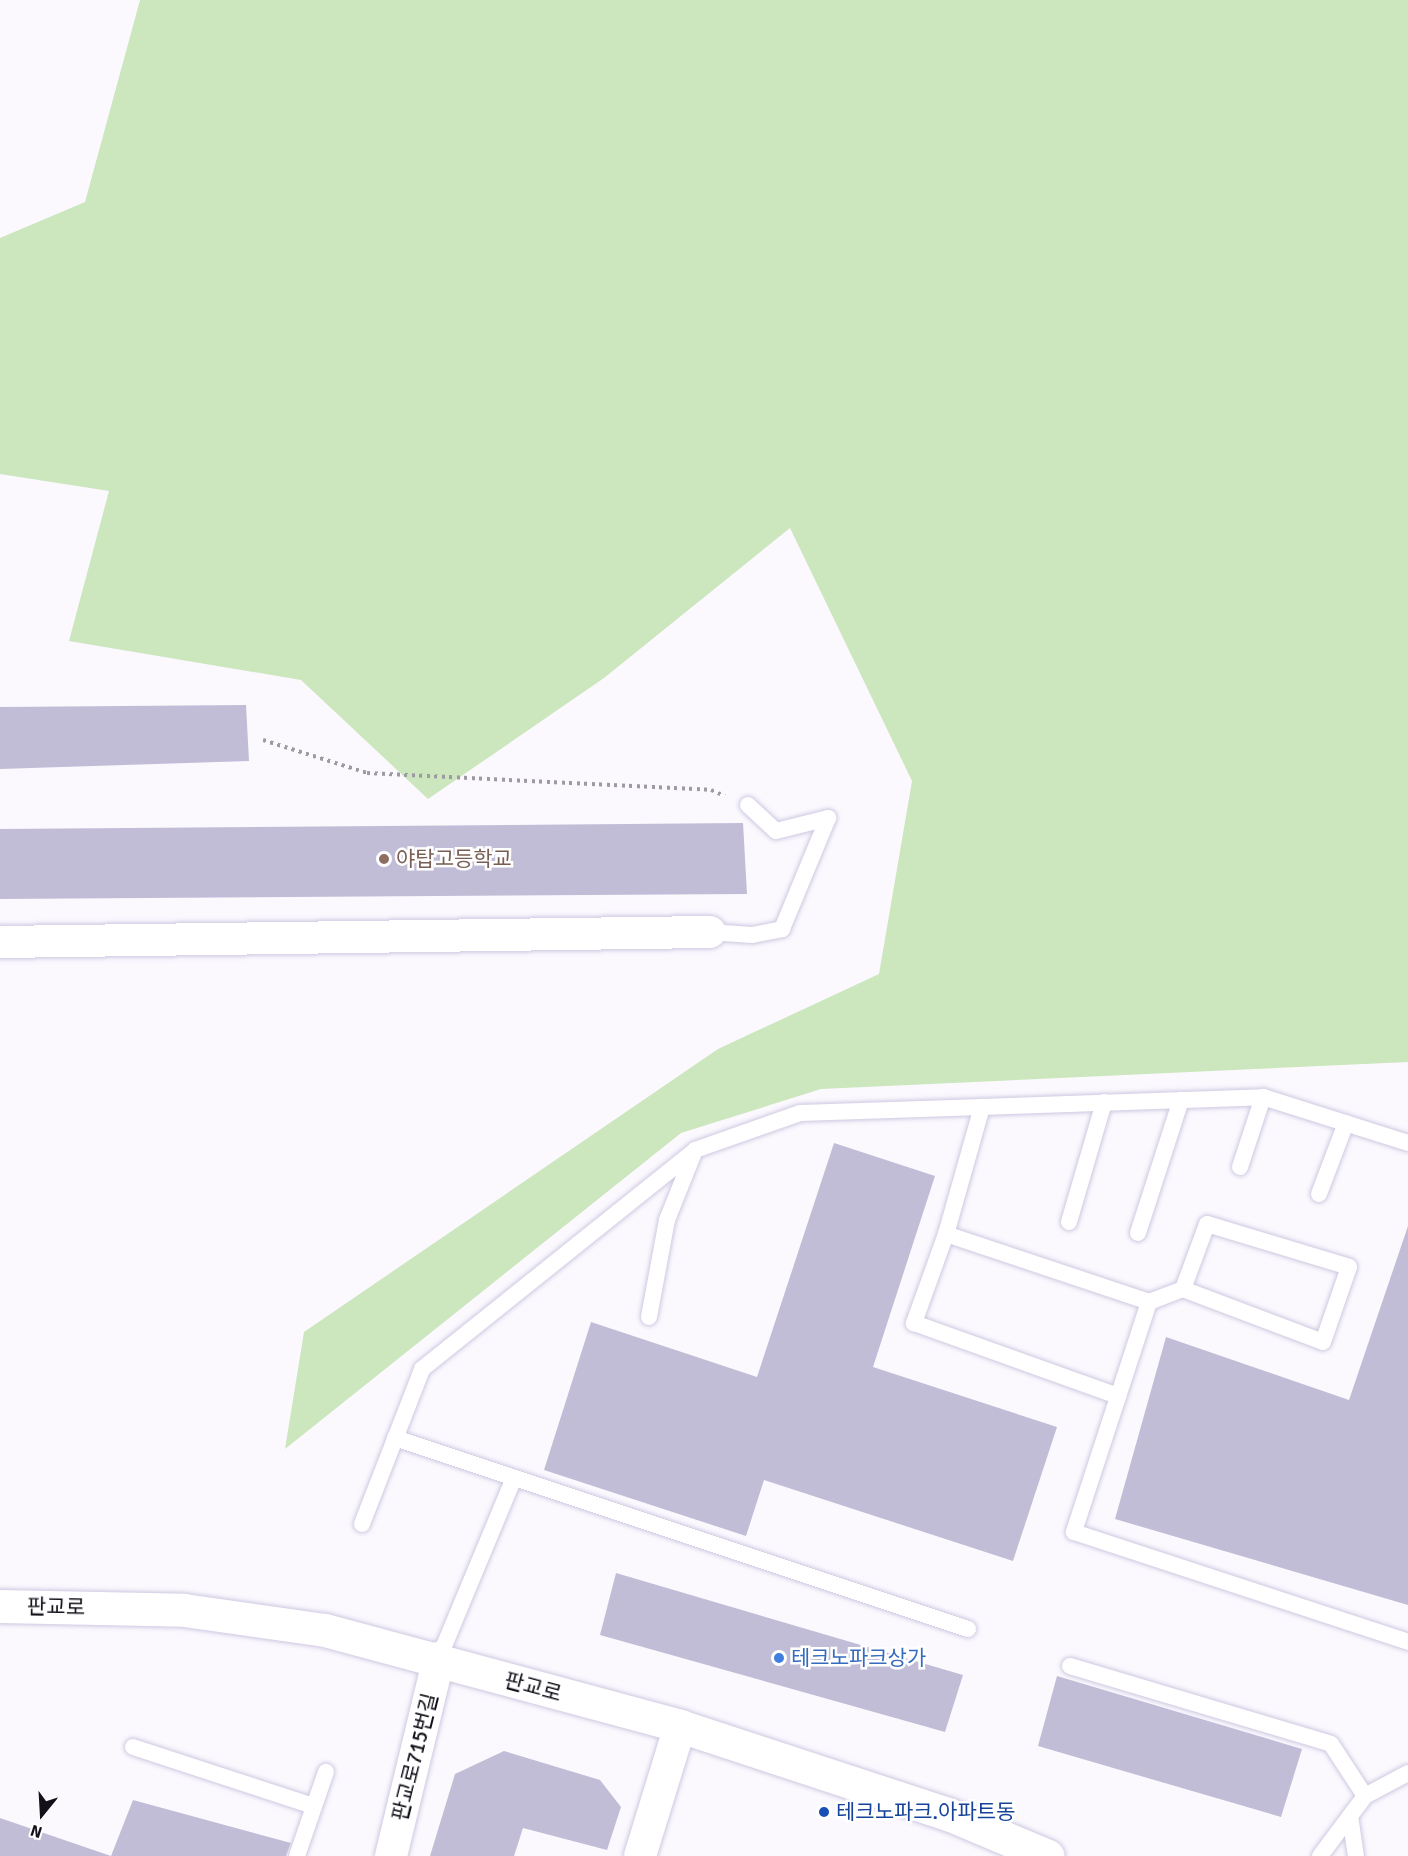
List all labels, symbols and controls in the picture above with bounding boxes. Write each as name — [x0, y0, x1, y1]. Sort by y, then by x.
place label: 야탑고등학교 — [396, 846, 512, 872]
marker: 야탑고등학교 — [377, 852, 391, 866]
street label: 판교로 — [27, 1594, 85, 1620]
place label: 테크노파크상가 — [791, 1645, 926, 1671]
marker: 테크노파크상가 — [772, 1651, 786, 1665]
street label: 판교로 — [502, 1667, 564, 1707]
street label: 판교로715번길 — [387, 1691, 443, 1823]
north arrow — [12, 1784, 72, 1844]
place label: 테크노파크.아파트동 — [836, 1799, 1015, 1825]
marker: 테크노파크.아파트동 — [817, 1805, 831, 1819]
text: N — [28, 1820, 45, 1842]

